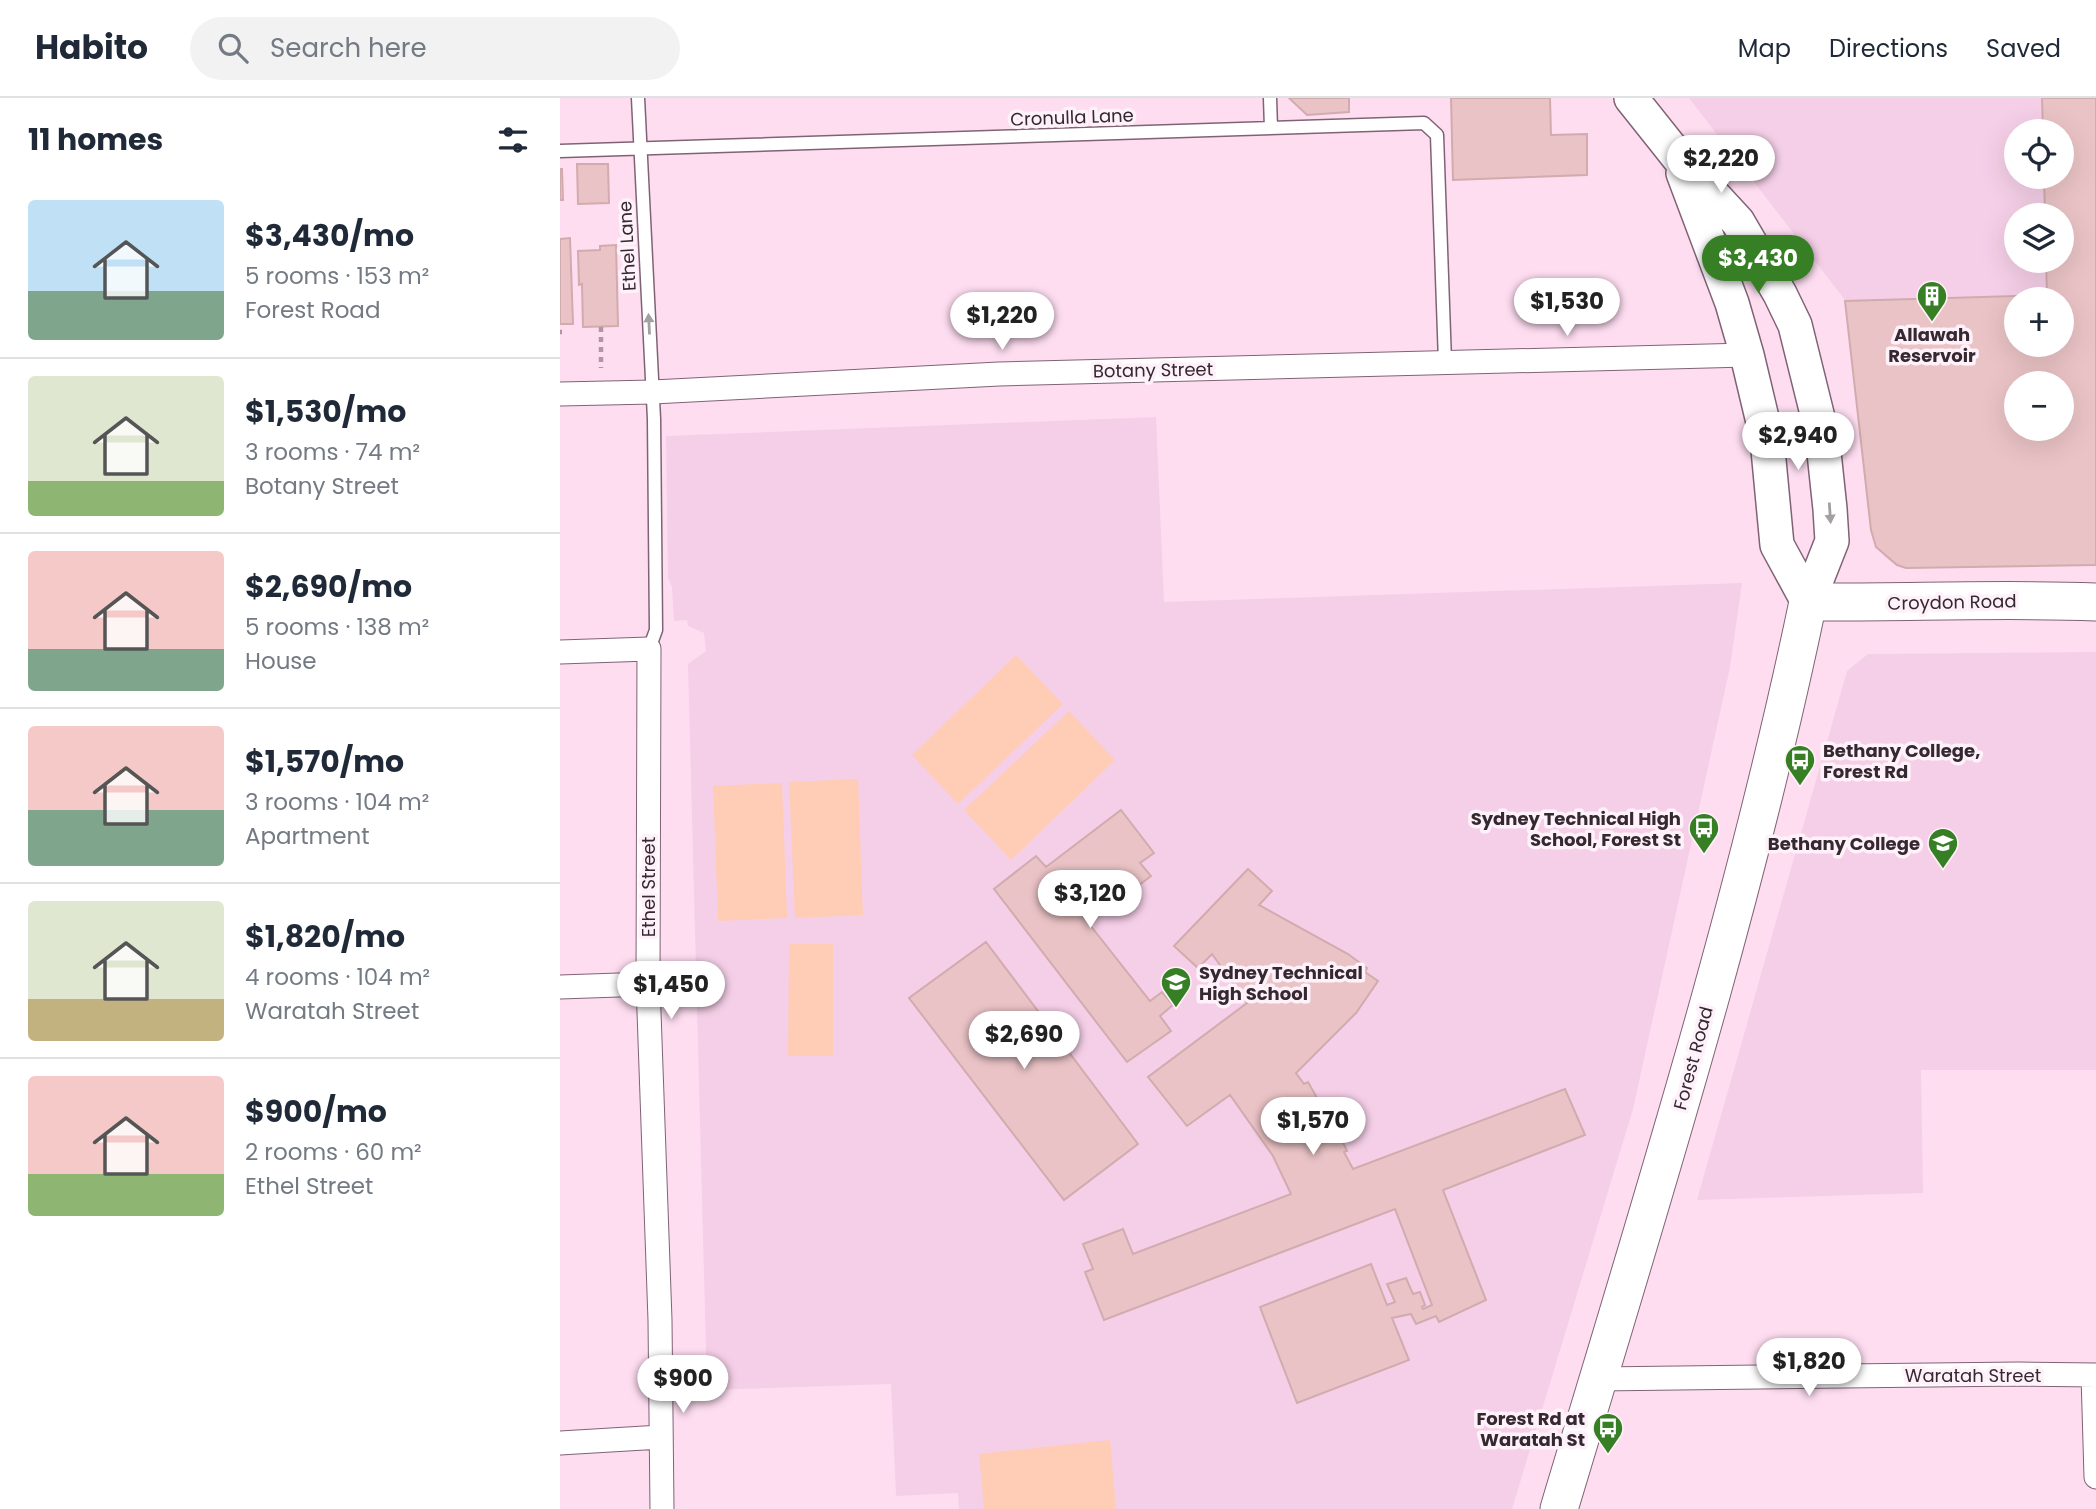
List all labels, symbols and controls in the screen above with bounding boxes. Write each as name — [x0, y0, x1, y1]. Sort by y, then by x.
search box — [190, 17, 680, 80]
text: Habito — [35, 24, 148, 71]
icon: search — [214, 29, 252, 67]
text: Search here — [270, 30, 427, 66]
text: Map — [1738, 32, 1791, 65]
text: Directions — [1829, 32, 1948, 65]
text: Saved — [1986, 32, 2061, 65]
street label: Cronulla Lane — [1010, 102, 1134, 132]
text: 11 homes — [28, 118, 163, 161]
map controls — [2004, 119, 2074, 441]
button: locate — [2004, 119, 2074, 189]
icon: filters — [494, 121, 532, 159]
pin: $2,220 — [1664, 136, 1778, 195]
text: $2,220 — [1683, 142, 1759, 174]
street label: Ethel Lane — [612, 200, 642, 292]
button: layers — [2004, 203, 2074, 273]
text: $3,430/mo — [245, 214, 414, 257]
icon: home — [84, 228, 168, 312]
pin: $3,430 — [1701, 236, 1815, 295]
text: $3,430 — [1718, 242, 1798, 274]
text: 5 rooms · 153 m² — [245, 260, 429, 292]
pin: $1,530 — [1510, 278, 1624, 338]
building icon: Allawah Reservoir — [1915, 279, 1949, 323]
text: $1,530 — [1530, 285, 1604, 317]
button: + — [2004, 287, 2074, 357]
pin: $1,220 — [945, 292, 1059, 352]
text: Forest Road — [245, 294, 380, 326]
text: $1,220 — [966, 299, 1038, 331]
one-way arrow — [643, 313, 654, 335]
place label: Allawah Reservoir — [1888, 322, 1976, 368]
street label: Botany Street — [1093, 356, 1213, 384]
button: − — [2004, 371, 2074, 441]
text: $1,530/mo — [245, 390, 406, 433]
icon: home — [84, 404, 168, 488]
pin: $2,940 — [1741, 412, 1855, 472]
text: $2,940 — [1758, 419, 1838, 451]
text: 3 rooms · 74 m² — [245, 436, 420, 468]
text: Botany Street — [245, 470, 399, 502]
one-way arrow — [1825, 503, 1836, 525]
text: $2,690/mo — [245, 565, 412, 608]
icon: home — [84, 579, 168, 663]
street label: Croydon Road — [1887, 588, 2017, 616]
text: 5 rooms · 138 m² — [245, 611, 429, 643]
text: House — [245, 645, 317, 677]
place label: Bethany College, Forest Rd — [1823, 738, 1980, 784]
text: $1,570/mo — [245, 740, 404, 783]
bus stop icon: Bethany College, Forest Rd — [1783, 743, 1817, 787]
icon: home — [84, 754, 168, 838]
text: 3 rooms · 104 m² — [245, 786, 429, 818]
place label: Sydney Technical High School, Forest St — [1471, 806, 1681, 852]
bus stop icon: Sydney Technical High School, Forest St — [1687, 811, 1721, 855]
text: Apartment — [245, 820, 370, 852]
school or university icon: Bethany College — [1926, 826, 1960, 870]
place label: Bethany College — [1768, 831, 1920, 856]
street label: Ethel Street — [636, 837, 661, 937]
pin: $3,120 — [1033, 870, 1147, 930]
text: $3,120 — [1054, 877, 1126, 909]
text: $1,820/mo — [245, 915, 405, 958]
icon: home — [84, 929, 168, 1013]
place label: Sydney Technical High School — [1199, 960, 1363, 1006]
text: 4 rooms · 104 m² — [245, 961, 430, 993]
pin: $1,450 — [614, 962, 728, 1021]
school or university icon: Sydney Technical High School — [1159, 965, 1193, 1009]
text: $1,450 — [633, 968, 709, 1000]
text: Waratah Street — [245, 995, 419, 1027]
street label: Forest Road — [1667, 1004, 1719, 1112]
pin: $2,690 — [967, 1012, 1081, 1071]
text: $2,690 — [985, 1018, 1063, 1050]
text: $900/mo — [245, 1090, 387, 1133]
pin: $1,570 — [1256, 1098, 1370, 1157]
icon: home — [84, 1104, 168, 1188]
text: $1,570 — [1277, 1104, 1349, 1136]
text: 2 rooms · 60 m² — [245, 1136, 422, 1168]
text: Ethel Street — [245, 1170, 373, 1202]
pin: $1,820 — [1752, 1338, 1866, 1398]
text: $1,820 — [1772, 1345, 1846, 1377]
pin: $900 — [642, 1356, 724, 1415]
text: $900 — [653, 1362, 713, 1394]
street label: Waratah Street — [1905, 1363, 2041, 1388]
place label: Forest Rd at Waratah St — [1476, 1406, 1585, 1452]
bus stop icon: Forest Rd at Waratah St — [1591, 1411, 1625, 1455]

